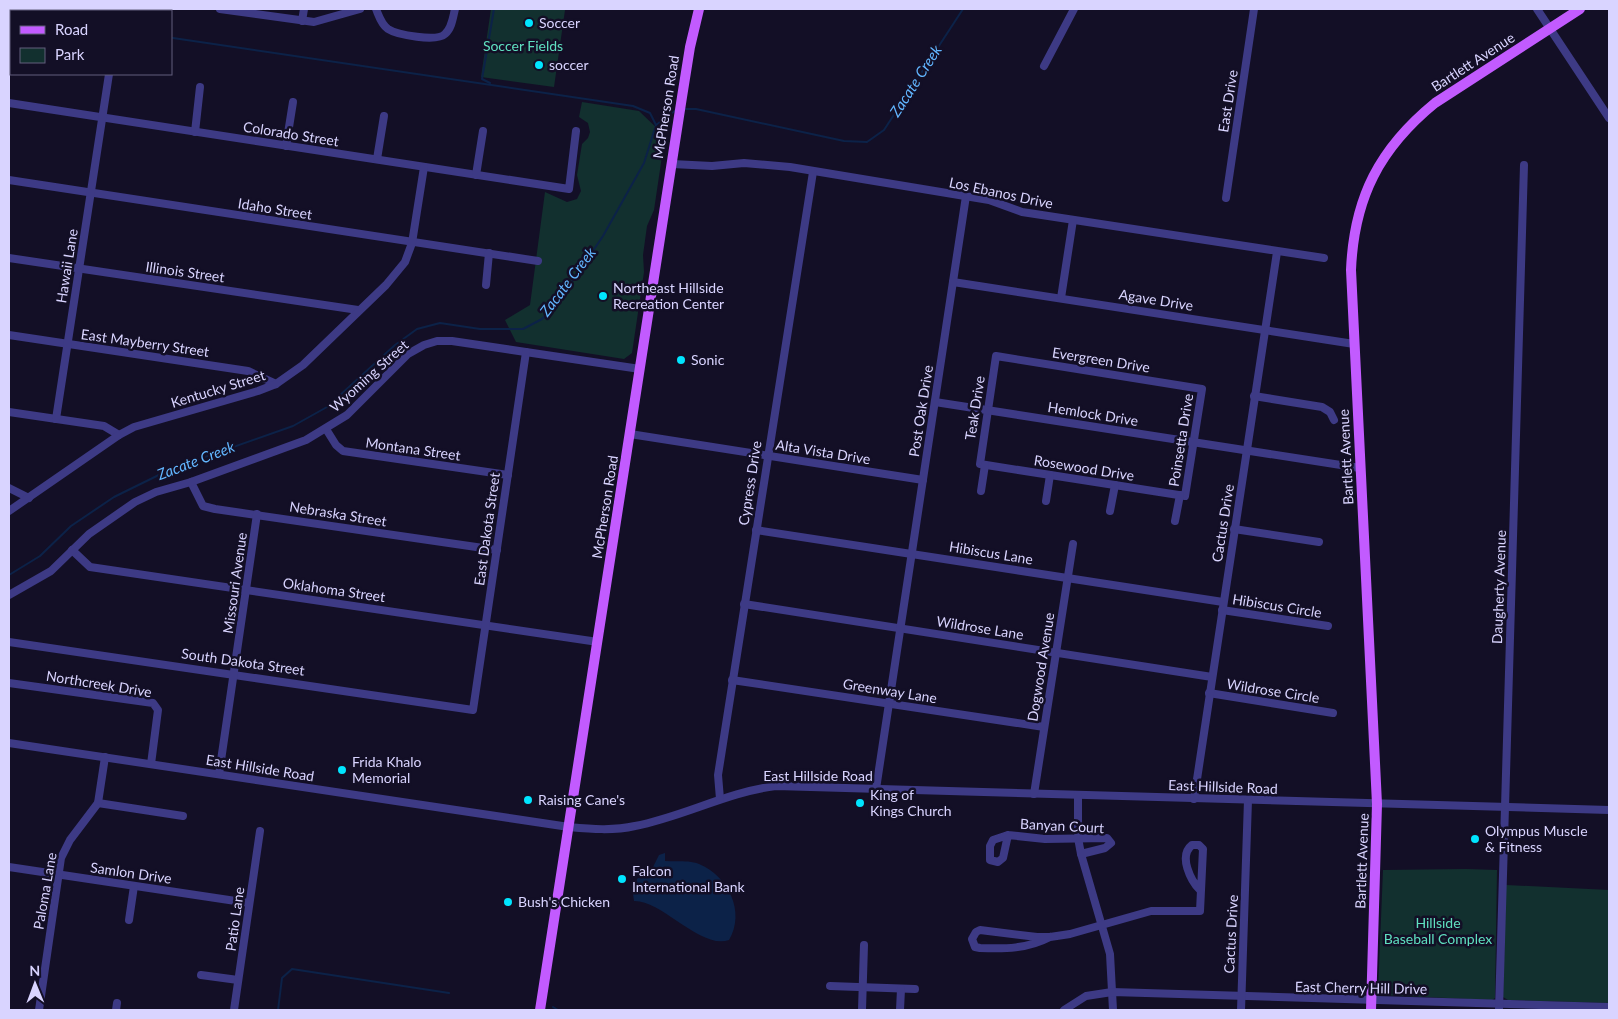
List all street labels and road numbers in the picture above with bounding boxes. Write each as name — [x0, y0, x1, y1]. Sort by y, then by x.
street label: Bartlett Avenue — [1428, 28, 1517, 95]
street label: McPherson Road — [649, 54, 682, 160]
street label: East Drive — [1214, 68, 1241, 133]
street label: Colorado Street — [242, 118, 340, 149]
street label: Los Ebanos Drive — [948, 173, 1055, 212]
street label: Idaho Street — [237, 194, 313, 223]
street label: Hawaii Lane — [52, 228, 81, 304]
street label: Illinois Street — [145, 258, 226, 285]
street label: Agave Drive — [1118, 285, 1194, 314]
street label: East Mayberry Street — [80, 325, 210, 360]
street label: Wyoming Street — [326, 336, 411, 415]
street label: Evergreen Drive — [1051, 343, 1151, 376]
street label: Post Oak Drive — [905, 364, 936, 458]
street label: Kentucky Street — [169, 366, 267, 411]
street label: Teak Drive — [961, 374, 988, 441]
street label: Poinsetta Drive — [1165, 392, 1196, 488]
street label: Hemlock Drive — [1047, 398, 1140, 429]
street label: Bartlett Avenue — [1335, 409, 1356, 505]
street label: Montana Street — [365, 433, 462, 464]
street label: Alta Vista Drive — [775, 436, 872, 467]
street label: Cypress Drive — [734, 439, 765, 526]
street label: Rosewood Drive — [1033, 451, 1135, 484]
street label: McPherson Road — [588, 454, 621, 560]
street label: East Dakota Street — [470, 471, 503, 587]
street label: Cactus Drive — [1208, 483, 1237, 563]
street label: Nebraska Street — [288, 497, 388, 530]
street label: Daugherty Avenue — [1488, 530, 1509, 644]
street label: Missouri Avenue — [219, 531, 250, 635]
street label: Hibiscus Lane — [948, 537, 1034, 568]
street label: Oklahoma Street — [282, 574, 386, 605]
street label: Hibiscus Circle — [1231, 590, 1323, 621]
street label: Dogwood Avenue — [1024, 611, 1057, 722]
street label: Wildrose Lane — [935, 612, 1025, 643]
street label: South Dakota Street — [180, 644, 306, 679]
street label: Northcreek Drive — [45, 667, 153, 700]
street label: Greenway Lane — [842, 675, 938, 706]
street label: Wildrose Circle — [1226, 675, 1321, 706]
street label: East Hillside Road — [205, 751, 315, 784]
street label: East Hillside Road — [763, 767, 873, 784]
street label: East Hillside Road — [1168, 776, 1278, 797]
street label: Bartlett Avenue — [1351, 813, 1372, 909]
street label: Banyan Court — [1020, 815, 1104, 836]
street label: Paloma Lane — [29, 851, 60, 931]
street label: Samlon Drive — [89, 858, 173, 887]
street label: Patio Lane — [222, 886, 247, 952]
street label: Cactus Drive — [1220, 894, 1241, 974]
street label: East Cherry Hill Drive — [1295, 978, 1427, 997]

